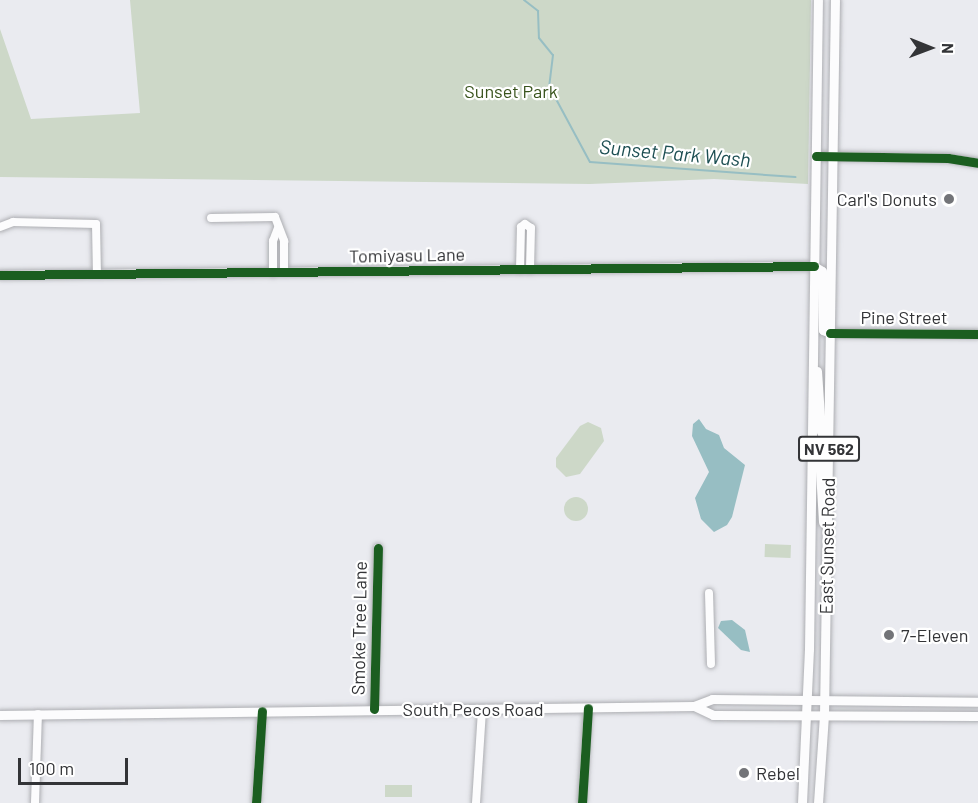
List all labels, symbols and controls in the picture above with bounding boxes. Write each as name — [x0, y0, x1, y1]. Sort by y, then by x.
north arrow — [900, 18, 960, 78]
text: N — [939, 43, 958, 54]
park label: Sunset Park — [464, 80, 558, 102]
water label: Sunset Park Wash — [598, 134, 752, 172]
place label: Carl's Donuts — [837, 188, 937, 210]
marker: Carl's Donuts — [942, 192, 956, 206]
street label: Tomiyasu Lane — [349, 243, 465, 267]
street label: Pine Street — [860, 306, 948, 328]
road number: NV 562 — [798, 436, 860, 462]
street label: East Sunset Road — [815, 477, 839, 615]
street label: Smoke Tree Lane — [347, 561, 371, 695]
place label: 7-Eleven — [901, 624, 969, 646]
marker: 7-Eleven — [882, 628, 896, 642]
street label: South Pecos Road — [403, 698, 543, 720]
scale bar — [21, 746, 130, 784]
text: 100 m — [29, 757, 74, 779]
place label: Rebel — [756, 762, 800, 784]
marker: Rebel — [737, 766, 751, 780]

